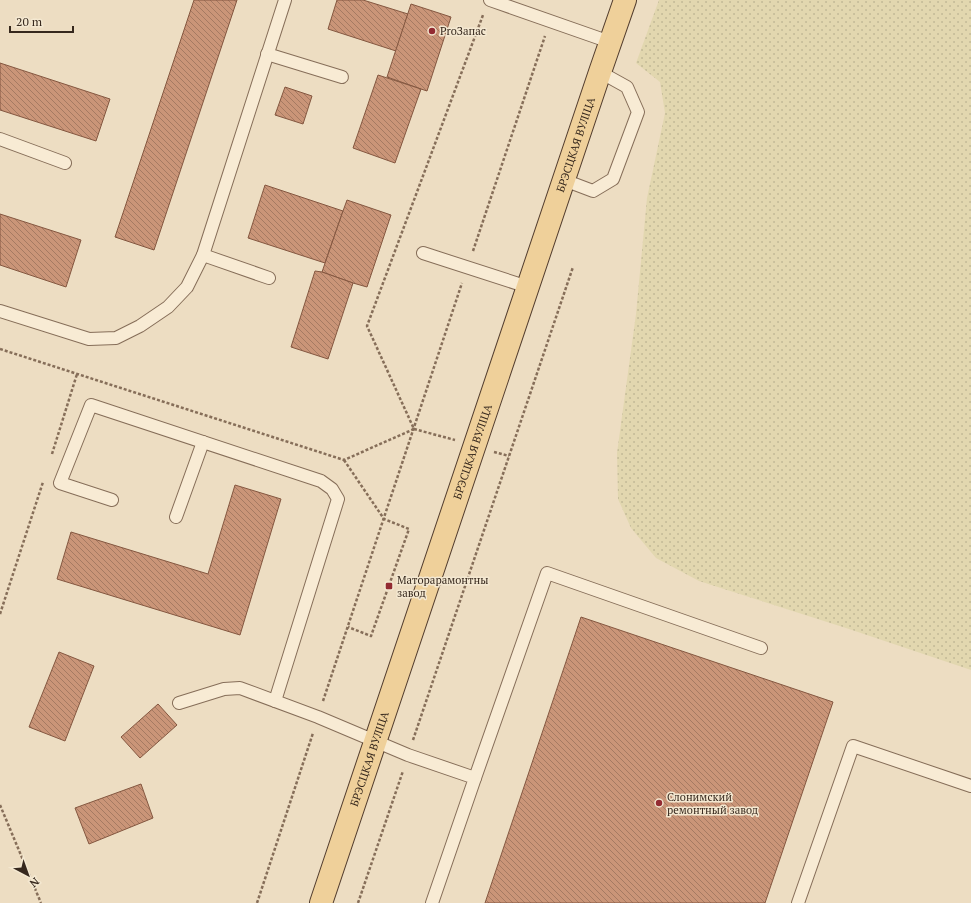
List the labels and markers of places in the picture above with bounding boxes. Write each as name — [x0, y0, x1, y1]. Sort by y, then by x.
place label: ProЗапас — [440, 24, 486, 38]
marker: ProЗапас — [427, 26, 437, 36]
place label: Маторарамонтны завод — [397, 573, 488, 600]
marker: Маторарамонтны завод — [384, 581, 394, 591]
place label: Слонимский ремонтный завод — [667, 790, 758, 817]
marker: Слонимский ремонтный завод — [654, 798, 664, 808]

